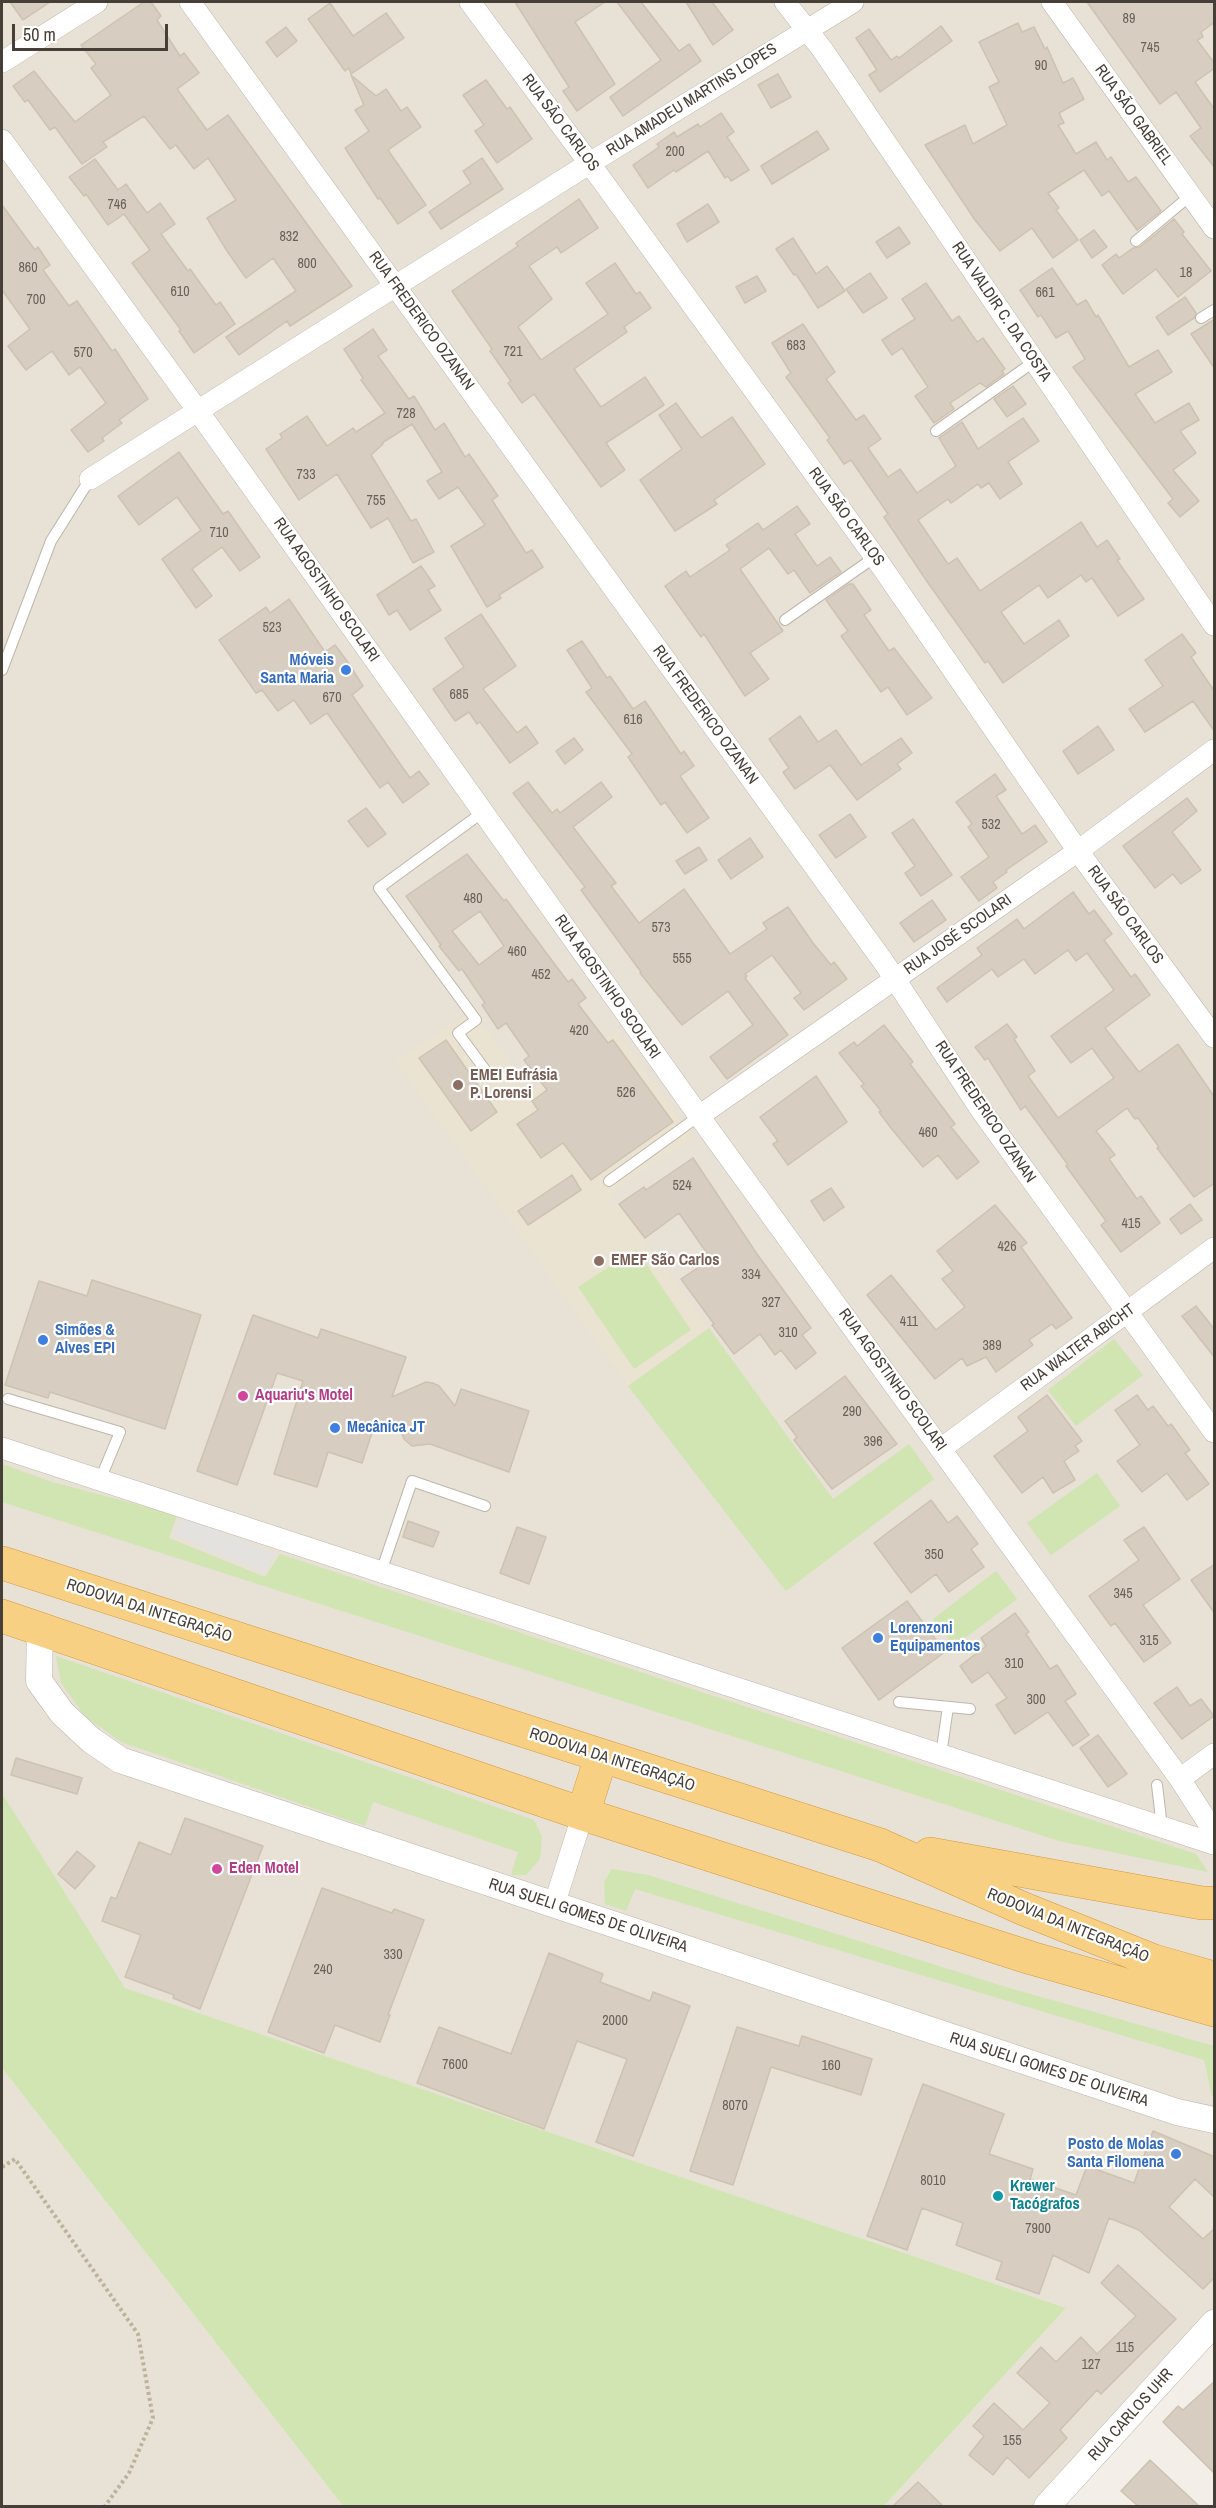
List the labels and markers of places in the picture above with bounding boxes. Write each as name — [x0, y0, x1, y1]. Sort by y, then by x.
place label: Móveis Santa Maria — [260, 651, 334, 689]
marker: Móveis Santa Maria — [339, 663, 353, 677]
place label: EMEI Eufrásia P. Lorensi — [470, 1066, 558, 1104]
marker: EMEI Eufrásia P. Lorensi — [451, 1078, 465, 1092]
place label: EMEF São Carlos — [611, 1251, 720, 1271]
marker: EMEF São Carlos — [592, 1254, 606, 1268]
place label: Simões & Alves EPI — [55, 1321, 115, 1359]
marker: Simões & Alves EPI — [36, 1333, 50, 1347]
place label: Aquariu's Motel — [255, 1386, 353, 1406]
marker: Aquariu's Motel — [236, 1389, 250, 1403]
place label: Mecânica JT — [347, 1418, 425, 1438]
marker: Mecânica JT — [328, 1421, 342, 1435]
place label: Lorenzoni Equipamentos — [890, 1619, 980, 1657]
marker: Lorenzoni Equipamentos — [871, 1631, 885, 1645]
place label: Eden Motel — [229, 1859, 299, 1879]
marker: Eden Motel — [210, 1862, 224, 1876]
place label: Posto de Molas Santa Filomena — [1067, 2135, 1164, 2173]
marker: Posto de Molas Santa Filomena — [1169, 2147, 1183, 2161]
place label: Krewer Tacógrafos — [1010, 2177, 1080, 2215]
marker: Krewer Tacógrafos — [991, 2189, 1005, 2203]

